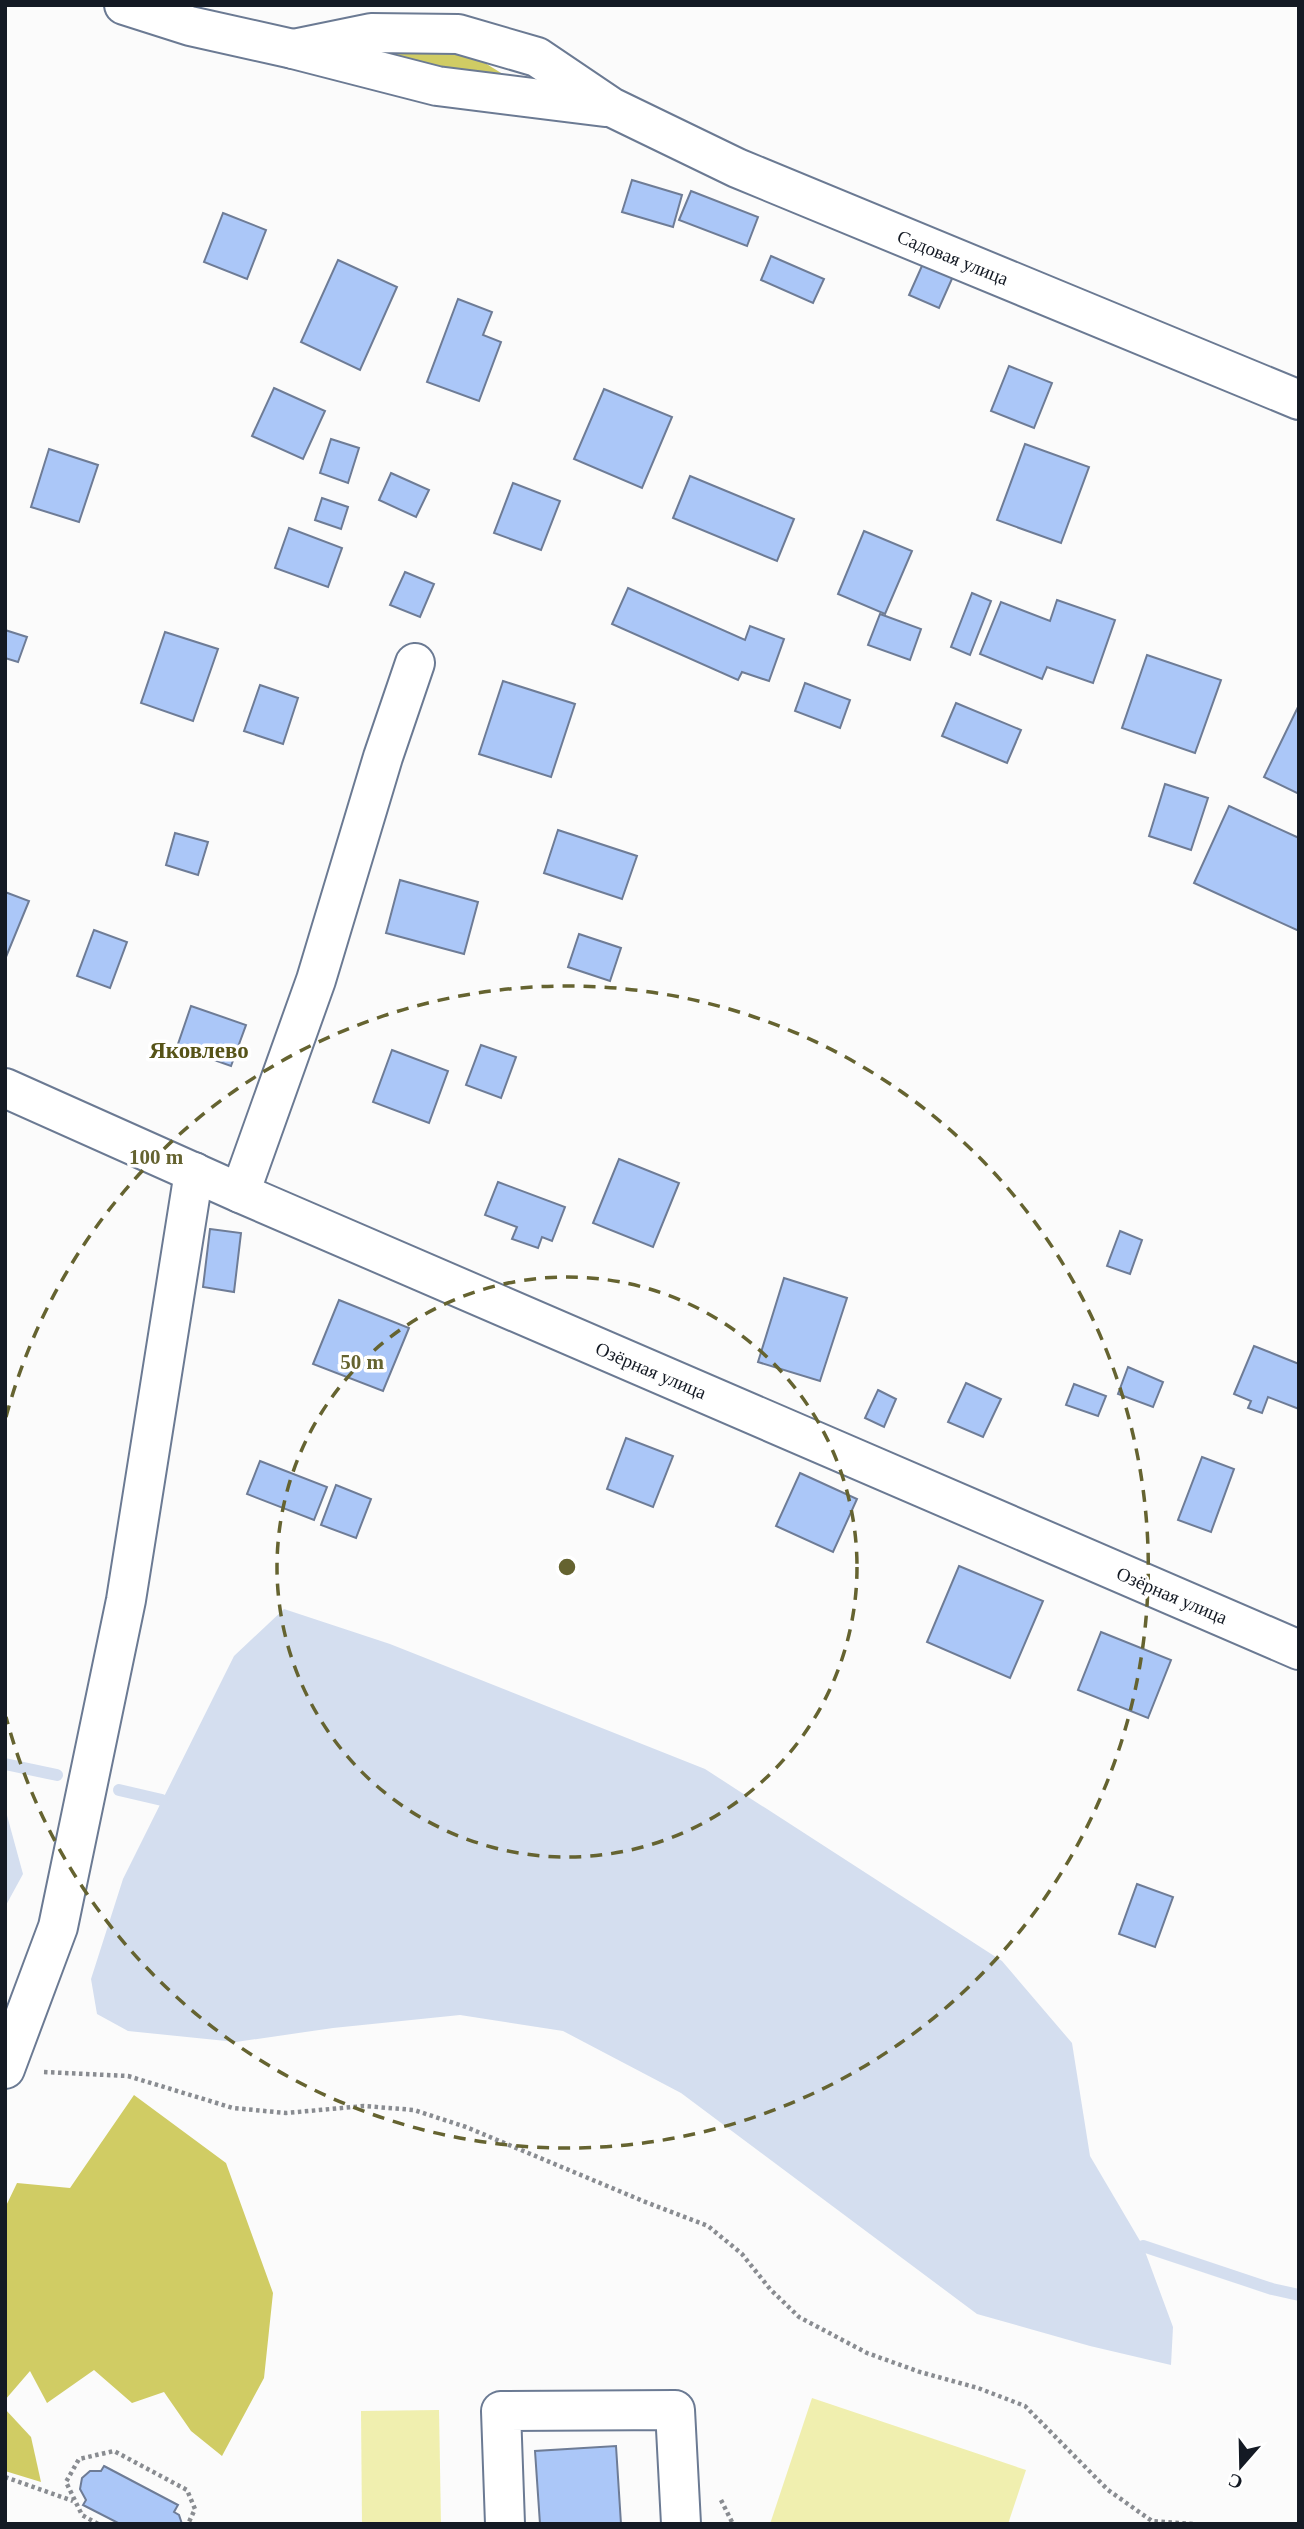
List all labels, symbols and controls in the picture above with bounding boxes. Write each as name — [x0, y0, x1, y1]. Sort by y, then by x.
street label: Садовая улица — [894, 226, 1012, 289]
district label: Яковлево — [149, 1038, 249, 1063]
text: 100 m — [129, 1145, 184, 1169]
street label: Озёрная улица — [592, 1338, 710, 1403]
text: 50 m — [340, 1350, 384, 1374]
centre of rings — [555, 1555, 579, 1579]
street label: Озёрная улица — [1113, 1563, 1231, 1628]
north arrow — [1206, 2431, 1276, 2501]
text: С — [1225, 2469, 1245, 2494]

